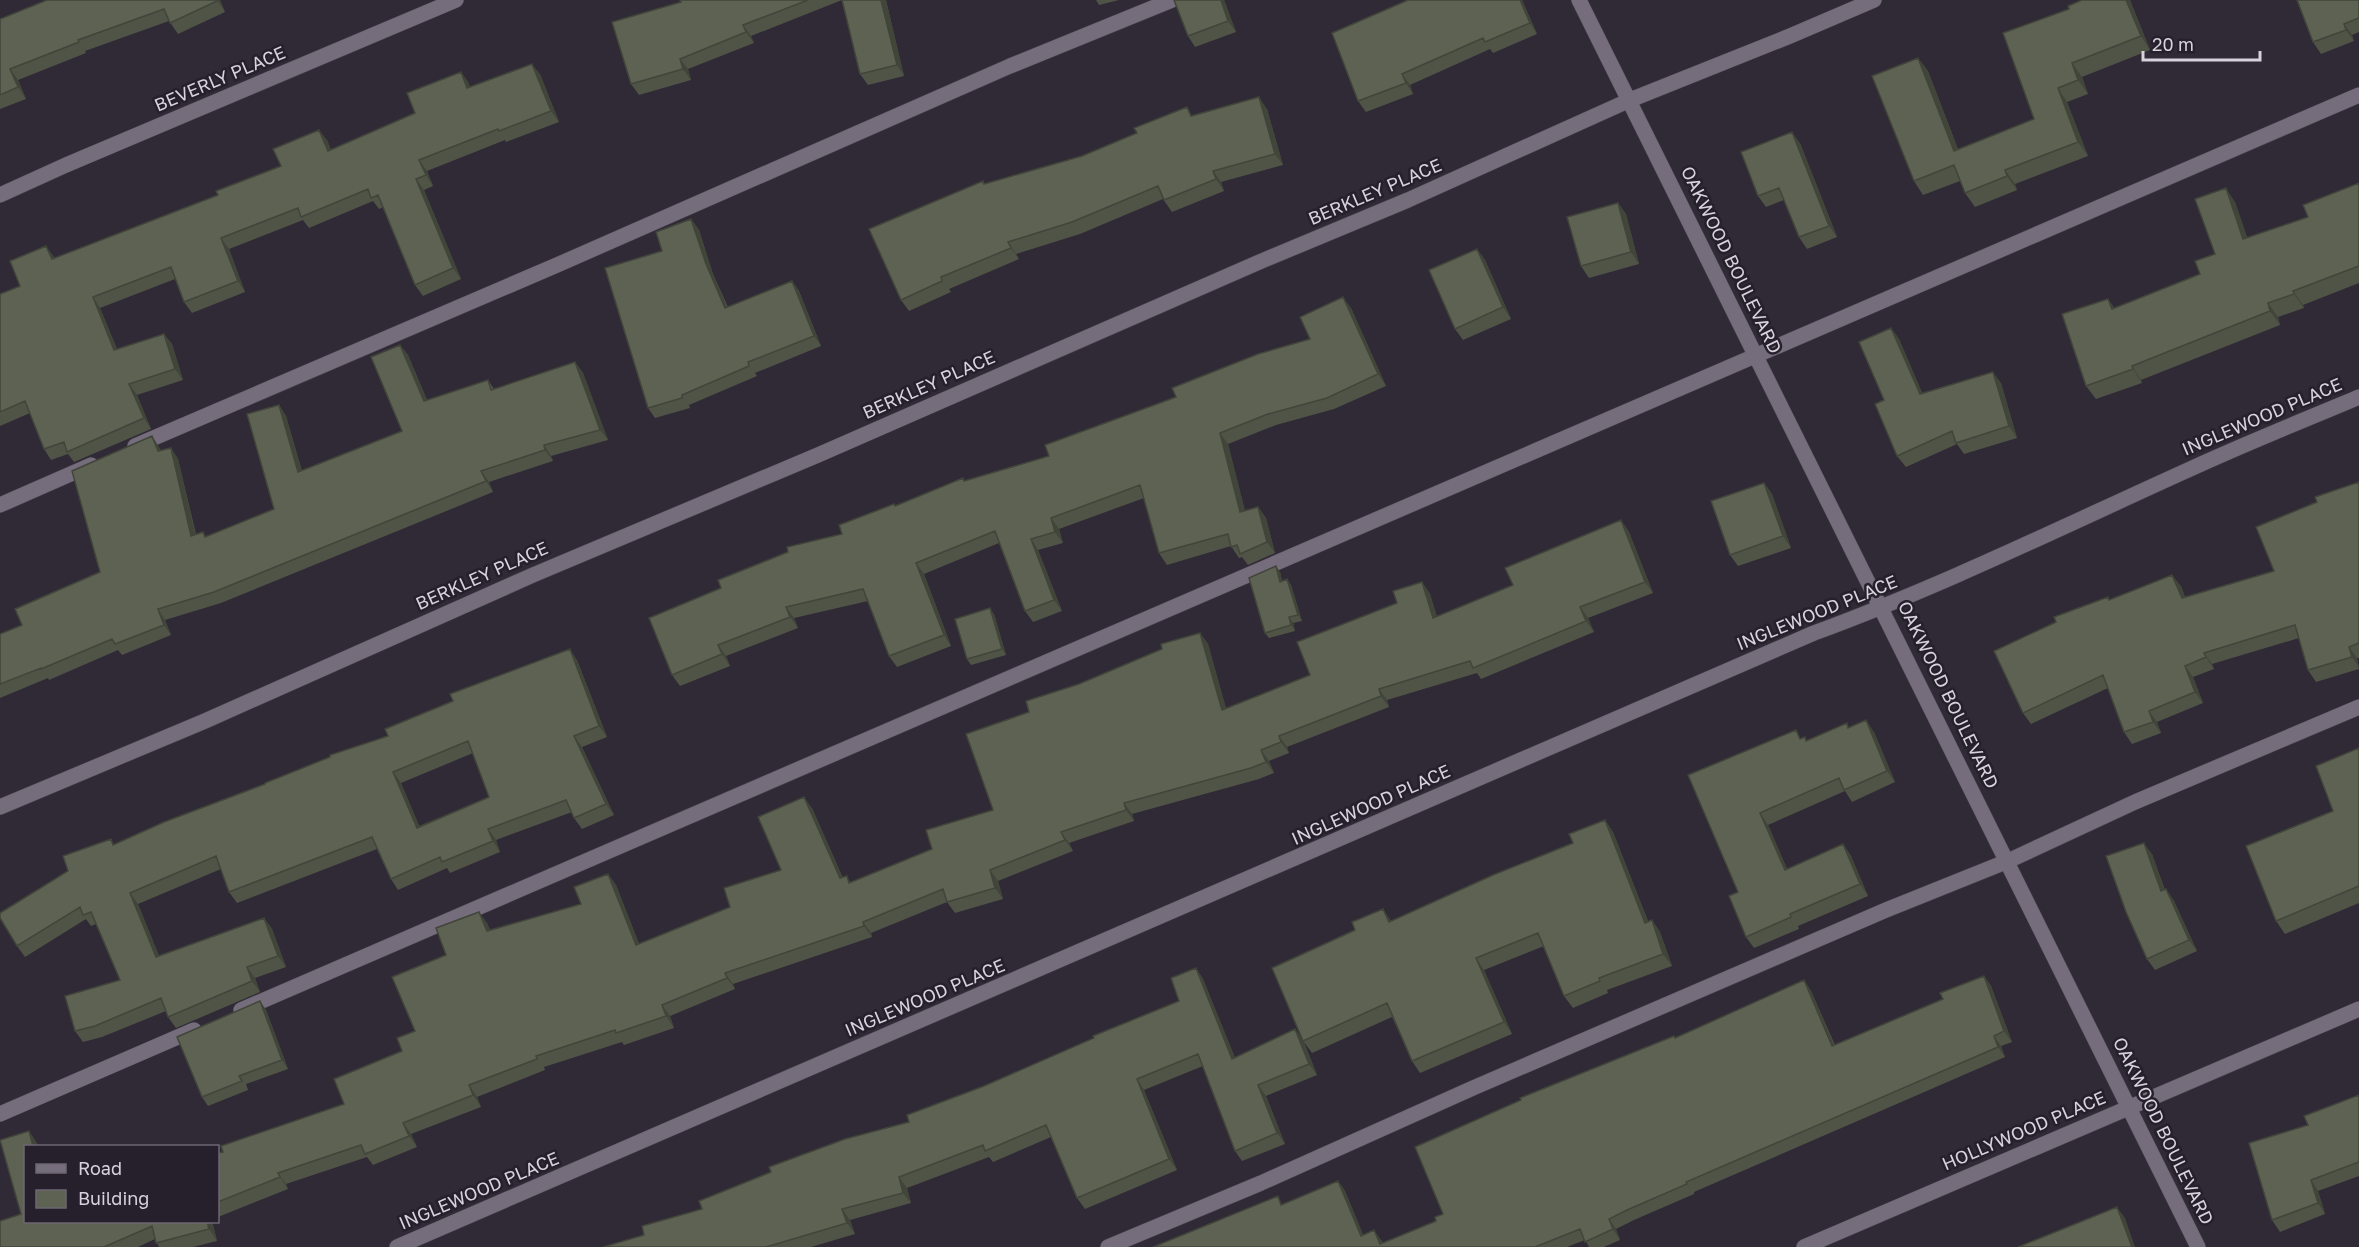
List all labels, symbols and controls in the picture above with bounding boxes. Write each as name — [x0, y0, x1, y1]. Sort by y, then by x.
scale bar — [2143, 24, 2260, 62]
text: 20 m — [2152, 33, 2194, 55]
street label: BEVERLY PLACE — [151, 41, 288, 116]
street label: BERKLEY PLACE — [1305, 153, 1445, 229]
street label: OAKWOOD BOULEVARD — [1677, 162, 1787, 357]
street label: BERKLEY PLACE — [859, 345, 998, 423]
street label: INGLEWOOD PLACE — [2178, 372, 2345, 460]
street label: BERKLEY PLACE — [412, 536, 551, 614]
street label: INGLEWOOD PLACE — [1733, 570, 1900, 654]
street label: OAKWOOD BOULEVARD — [1894, 597, 2004, 792]
street label: INGLEWOOD PLACE — [1288, 759, 1453, 849]
street label: INGLEWOOD PLACE — [841, 953, 1008, 1041]
street label: OAKWOOD BOULEVARD — [2109, 1033, 2219, 1228]
street label: HOLLYWOOD PLACE — [1938, 1086, 2109, 1175]
legend — [24, 1145, 219, 1223]
street label: INGLEWOOD PLACE — [395, 1146, 562, 1234]
text: Road — [78, 1157, 122, 1179]
text: Building — [78, 1187, 149, 1209]

